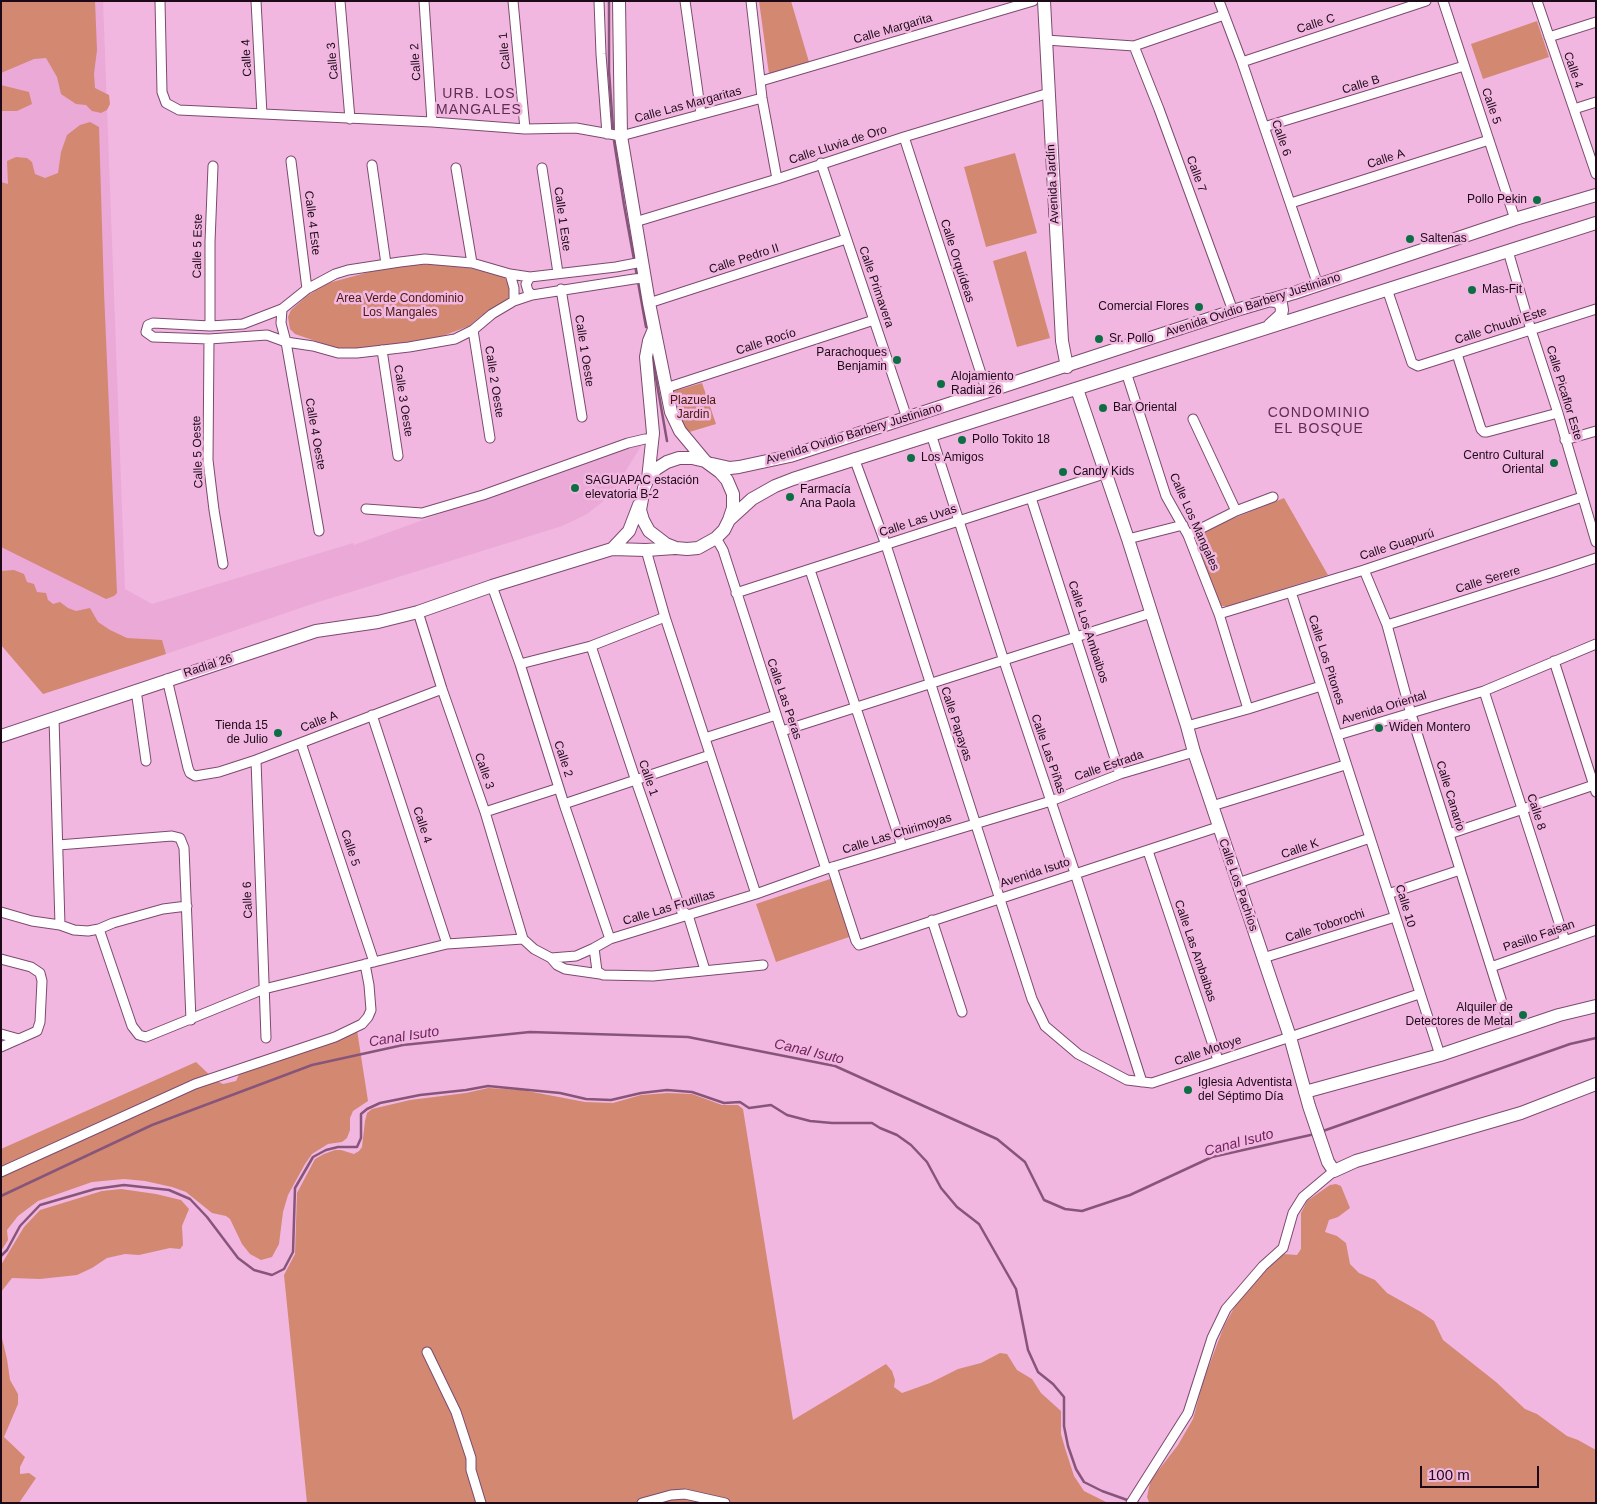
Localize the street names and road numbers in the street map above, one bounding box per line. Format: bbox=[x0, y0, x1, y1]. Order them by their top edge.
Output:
street label: Calle Margarita bbox=[852, 11, 934, 47]
street label: Calle C bbox=[1295, 11, 1337, 37]
street label: Calle 1 bbox=[496, 32, 514, 70]
street label: Calle 4 bbox=[239, 39, 255, 77]
street label: Calle 3 bbox=[324, 42, 342, 80]
street label: Calle 2 bbox=[408, 43, 424, 81]
street label: Calle 4 bbox=[1560, 50, 1586, 90]
street label: Calle B bbox=[1340, 72, 1382, 98]
street label: Calle Las Margaritas bbox=[633, 84, 743, 126]
street label: Calle 5 bbox=[1478, 86, 1504, 126]
street label: Calle 6 bbox=[1268, 118, 1294, 158]
street label: Calle Lluvia de Oro bbox=[787, 122, 889, 168]
street label: Avenida Jardín bbox=[1044, 144, 1062, 224]
street label: Calle A bbox=[1365, 146, 1407, 172]
street label: Calle 7 bbox=[1183, 154, 1209, 194]
street label: Calle 1 Este bbox=[550, 186, 574, 252]
street label: Calle 4 Este bbox=[301, 190, 323, 256]
street label: Calle 5 Este bbox=[190, 214, 206, 278]
street label: Calle Orquídeas bbox=[937, 218, 977, 304]
street label: Calle Pedro II bbox=[707, 241, 781, 277]
street label: Calle Primavera bbox=[855, 244, 897, 330]
street label: Avenida Ovidio Barbery Justiniano bbox=[1164, 270, 1342, 340]
street label: Calle Chuubi Este bbox=[1453, 304, 1549, 348]
street label: Calle 1 Oeste bbox=[571, 314, 597, 388]
street label: Calle Rocío bbox=[734, 326, 798, 358]
street label: Calle Picaflor Este bbox=[1543, 344, 1585, 442]
street label: Calle 2 Oeste bbox=[481, 345, 507, 419]
street label: Calle 3 Oeste bbox=[390, 364, 416, 438]
street label: Calle 4 Oeste bbox=[302, 397, 328, 471]
street label: Avenida Ovidio Barbery Justiniano bbox=[764, 400, 944, 468]
street label: Calle 5 Oeste bbox=[190, 415, 206, 489]
street label: Calle Los Mangales bbox=[1166, 471, 1222, 573]
street label: Calle Las Uvas bbox=[877, 502, 959, 540]
street label: Calle Guapurú bbox=[1358, 526, 1436, 564]
street label: Calle Serere bbox=[1454, 563, 1522, 597]
street label: Calle Los Ambaibos bbox=[1065, 579, 1111, 685]
street label: Calle Los Pitones bbox=[1305, 613, 1347, 707]
street label: Radial 26 bbox=[182, 651, 234, 681]
street label: Calle Las Peras bbox=[763, 657, 805, 741]
street label: Calle Papayas bbox=[937, 685, 975, 763]
street label: Avenida Oriental bbox=[1340, 688, 1428, 728]
street label: Calle A bbox=[298, 708, 340, 736]
street label: Calle Las Piñas bbox=[1028, 712, 1068, 796]
street label: Calle 2 bbox=[550, 739, 576, 779]
street label: Calle Estrada bbox=[1073, 747, 1145, 785]
street label: Calle 3 bbox=[471, 751, 497, 791]
street label: Calle 1 bbox=[635, 758, 661, 798]
street label: Calle Canario bbox=[1432, 759, 1468, 833]
street label: Calle 8 bbox=[1523, 792, 1549, 832]
street label: Calle 4 bbox=[409, 805, 435, 845]
street label: Calle Las Chirimoyas bbox=[841, 811, 953, 857]
street label: Calle 5 bbox=[337, 828, 363, 868]
street label: Calle K bbox=[1279, 836, 1321, 862]
street label: Calle Los Pachíos bbox=[1215, 837, 1261, 933]
street label: Avenida Isuto bbox=[998, 855, 1072, 891]
street label: Calle 6 bbox=[240, 881, 256, 919]
street label: Calle 10 bbox=[1392, 883, 1418, 929]
street label: Calle Las Frutillas bbox=[621, 887, 717, 929]
street label: Calle Las Ambaibas bbox=[1171, 898, 1219, 1004]
street label: Calle Toborochi bbox=[1283, 906, 1367, 946]
street label: Pasillo Faisan bbox=[1501, 917, 1577, 955]
street label: Calle Motoye bbox=[1173, 1033, 1243, 1069]

